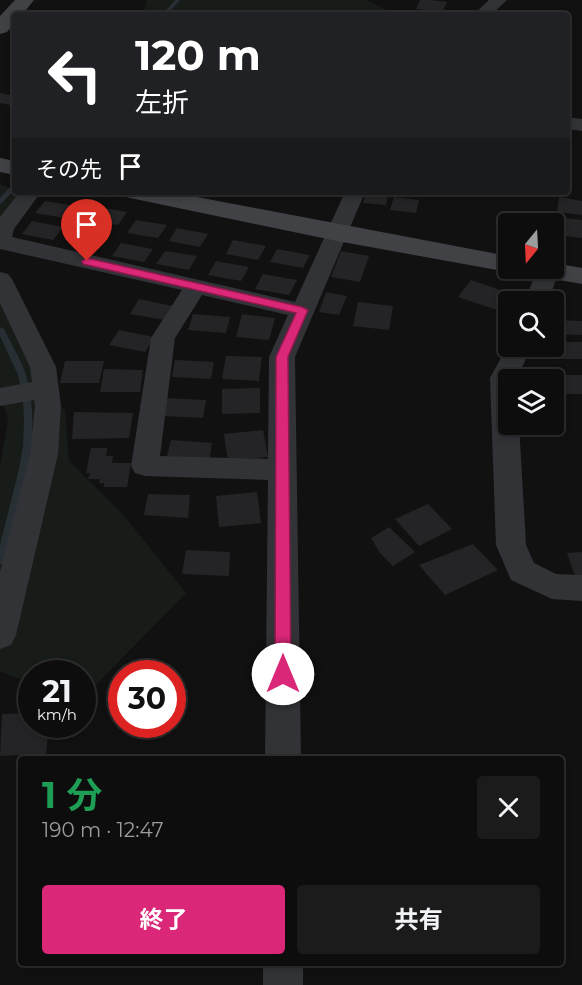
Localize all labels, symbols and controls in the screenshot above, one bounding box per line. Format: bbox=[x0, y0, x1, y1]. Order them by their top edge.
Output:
text: 120 m bbox=[135, 29, 261, 81]
icon: left bbox=[36, 36, 114, 114]
text: 左折 bbox=[135, 86, 189, 119]
icon: arrive bbox=[114, 150, 147, 183]
text: その先 bbox=[36, 156, 102, 183]
pin bbox=[61, 199, 112, 261]
icon: arrive bbox=[70, 208, 103, 241]
north arrow bbox=[498, 213, 564, 279]
map controls bbox=[498, 213, 564, 435]
button: search bbox=[498, 291, 564, 357]
button: layers bbox=[498, 369, 564, 435]
position arrow bbox=[251, 642, 315, 706]
speed limit sign: 30 bbox=[108, 660, 186, 738]
text: 21 bbox=[42, 673, 72, 710]
text: km/h bbox=[37, 705, 77, 724]
text: 1 分 bbox=[42, 773, 102, 817]
button: close bbox=[477, 776, 540, 839]
text: 190 m · 12:47 bbox=[42, 818, 163, 842]
button: 終了 bbox=[42, 885, 285, 954]
button: 共有 bbox=[297, 885, 540, 954]

